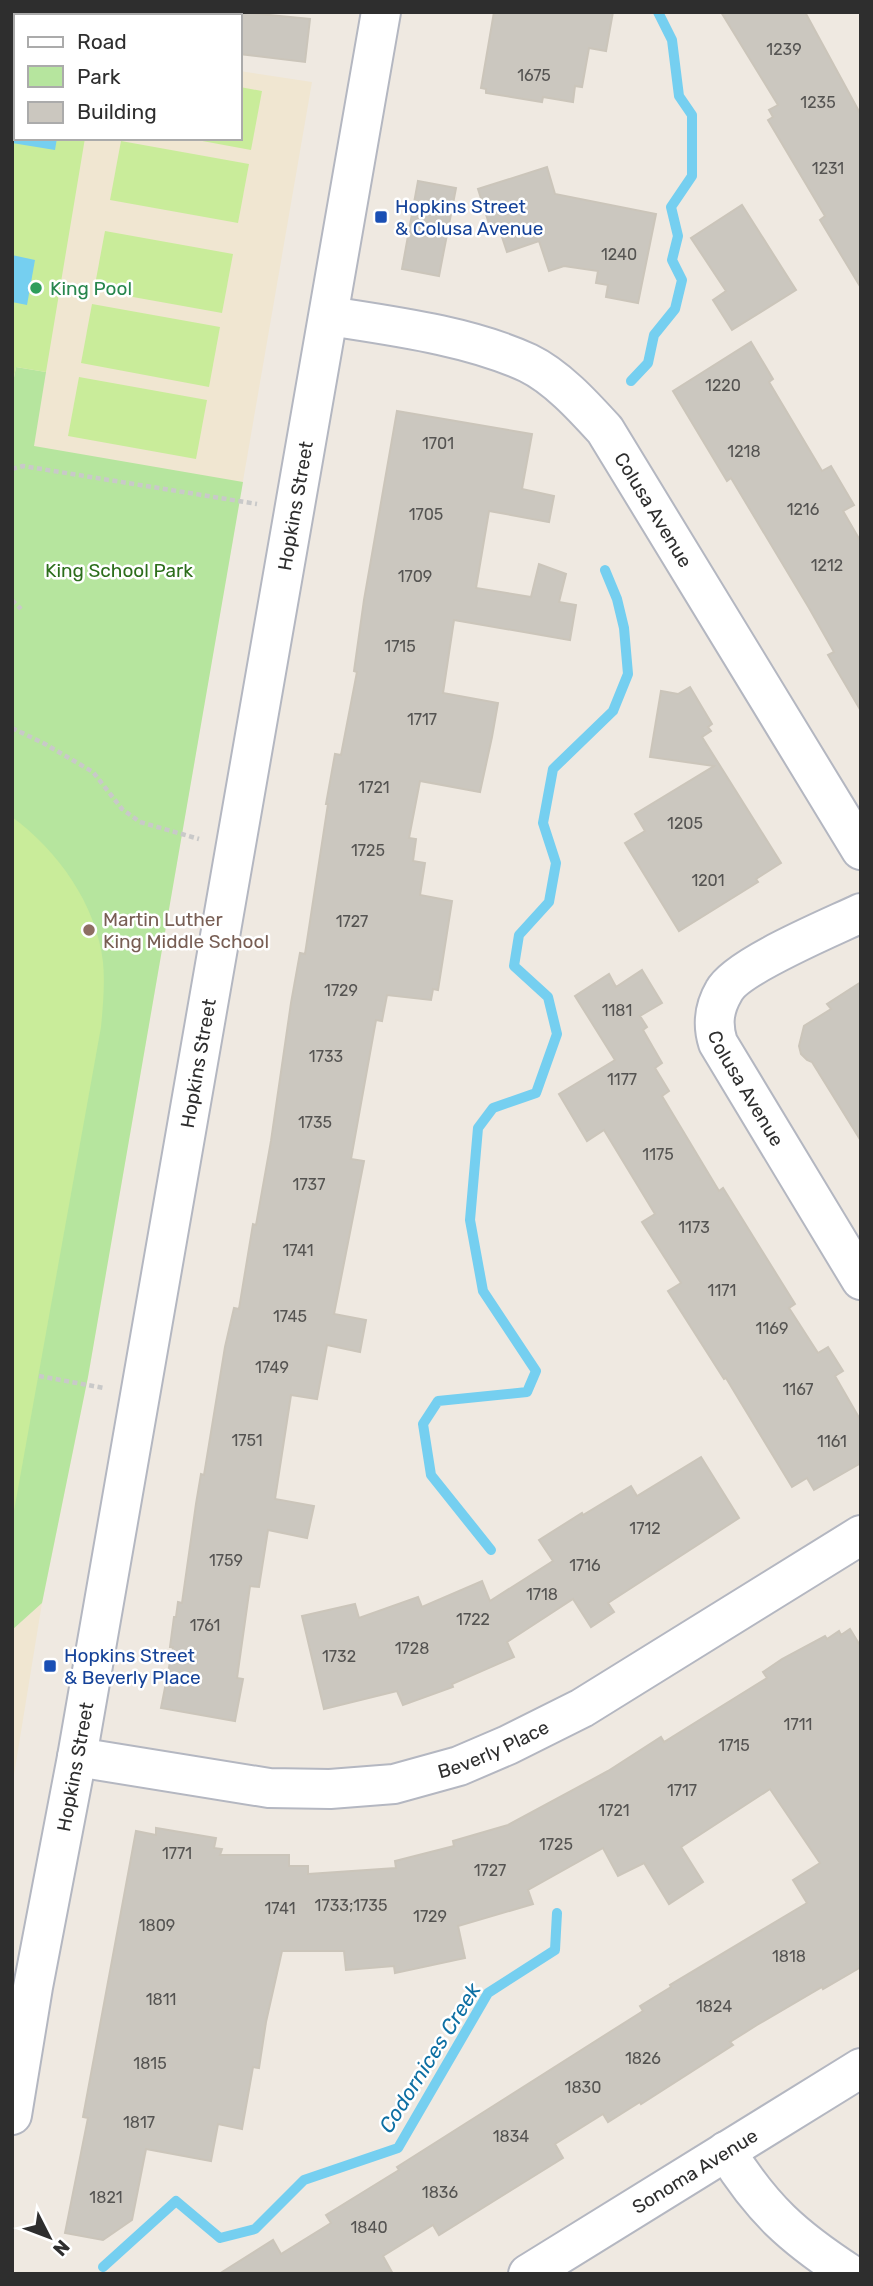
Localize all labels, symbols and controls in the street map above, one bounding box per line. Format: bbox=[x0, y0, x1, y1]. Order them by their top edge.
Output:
legend bbox=[14, 14, 242, 140]
text: Road bbox=[77, 29, 127, 54]
house number: 1239 bbox=[766, 40, 802, 59]
text: Park bbox=[77, 64, 121, 89]
house number: 1675 bbox=[517, 66, 551, 85]
house number: 1235 bbox=[800, 93, 836, 112]
text: Building bbox=[77, 99, 157, 124]
house number: 1231 bbox=[812, 159, 844, 178]
place label: Hopkins Street & Colusa Avenue bbox=[395, 195, 543, 240]
marker: Hopkins Street & Colusa Avenue bbox=[373, 209, 389, 225]
house number: 1240 bbox=[601, 245, 637, 264]
place label: King Pool bbox=[50, 277, 132, 300]
marker: King Pool bbox=[28, 280, 44, 296]
house number: 1220 bbox=[705, 376, 741, 395]
house number: 1701 bbox=[422, 434, 454, 453]
street label: Hopkins Street bbox=[273, 439, 318, 572]
house number: 1218 bbox=[727, 442, 761, 461]
street label: Colusa Avenue bbox=[609, 448, 697, 572]
house number: 1216 bbox=[787, 500, 820, 519]
house number: 1705 bbox=[409, 505, 443, 524]
house number: 1212 bbox=[811, 556, 843, 575]
park label: King School Park bbox=[45, 559, 193, 582]
house number: 1709 bbox=[398, 567, 432, 586]
house number: 1715 bbox=[384, 637, 416, 656]
house number: 1717 bbox=[407, 710, 437, 729]
house number: 1721 bbox=[358, 778, 390, 797]
house number: 1205 bbox=[667, 814, 703, 833]
house number: 1725 bbox=[351, 841, 385, 860]
house number: 1201 bbox=[691, 871, 725, 890]
place label: Martin Luther King Middle School bbox=[103, 908, 269, 953]
house number: 1727 bbox=[336, 912, 368, 931]
marker: Martin Luther King Middle School bbox=[81, 922, 97, 938]
house number: 1729 bbox=[324, 981, 358, 1000]
street label: Hopkins Street bbox=[176, 996, 221, 1130]
house number: 1181 bbox=[602, 1001, 632, 1020]
street label: Colusa Avenue bbox=[703, 1028, 789, 1151]
house number: 1733 bbox=[309, 1047, 343, 1066]
house number: 1177 bbox=[607, 1070, 637, 1089]
house number: 1735 bbox=[298, 1113, 332, 1132]
house number: 1175 bbox=[642, 1145, 674, 1164]
house number: 1737 bbox=[293, 1175, 325, 1194]
house number: 1173 bbox=[678, 1218, 710, 1237]
house number: 1741 bbox=[283, 1241, 313, 1260]
house number: 1171 bbox=[708, 1281, 736, 1300]
house number: 1745 bbox=[273, 1307, 307, 1326]
house number: 1169 bbox=[756, 1319, 788, 1338]
house number: 1749 bbox=[255, 1358, 289, 1377]
house number: 1167 bbox=[782, 1380, 814, 1399]
house number: 1751 bbox=[231, 1431, 263, 1450]
house number: 1161 bbox=[817, 1432, 847, 1451]
house number: 1712 bbox=[629, 1519, 661, 1538]
house number: 1759 bbox=[209, 1551, 243, 1570]
house number: 1716 bbox=[569, 1556, 601, 1575]
house number: 1718 bbox=[526, 1585, 558, 1604]
house number: 1722 bbox=[456, 1610, 490, 1629]
house number: 1761 bbox=[190, 1616, 220, 1635]
house number: 1728 bbox=[395, 1639, 429, 1658]
place label: Hopkins Street & Beverly Place bbox=[64, 1644, 201, 1689]
house number: 1732 bbox=[322, 1647, 356, 1666]
marker: Hopkins Street & Beverly Place bbox=[42, 1658, 58, 1674]
street label: Hopkins Street bbox=[52, 1700, 98, 1833]
street label: Beverly Place bbox=[435, 1715, 553, 1783]
house number: 1711 bbox=[784, 1715, 812, 1734]
house number: 1715 bbox=[718, 1736, 750, 1755]
house number: 1717 bbox=[667, 1781, 697, 1800]
house number: 1721 bbox=[598, 1801, 630, 1820]
house number: 1725 bbox=[539, 1835, 573, 1854]
house number: 1771 bbox=[162, 1844, 192, 1863]
house number: 1727 bbox=[474, 1861, 506, 1880]
house number: 1733;1735 bbox=[315, 1896, 387, 1915]
house number: 1741 bbox=[265, 1899, 295, 1918]
house number: 1729 bbox=[413, 1907, 447, 1926]
house number: 1809 bbox=[139, 1916, 175, 1935]
house number: 1818 bbox=[772, 1947, 806, 1966]
water label: Codornices Creek bbox=[373, 1977, 486, 2137]
house number: 1811 bbox=[146, 1990, 176, 2009]
house number: 1824 bbox=[696, 1997, 732, 2016]
house number: 1826 bbox=[625, 2049, 661, 2068]
house number: 1815 bbox=[133, 2054, 167, 2073]
house number: 1830 bbox=[565, 2078, 601, 2097]
house number: 1817 bbox=[123, 2113, 155, 2132]
street label: Sonoma Avenue bbox=[628, 2124, 762, 2219]
house number: 1834 bbox=[493, 2127, 529, 2146]
house number: 1836 bbox=[422, 2183, 458, 2202]
house number: 1821 bbox=[89, 2188, 123, 2207]
north arrow bbox=[14, 2202, 84, 2272]
house number: 1840 bbox=[350, 2218, 388, 2237]
text: N bbox=[48, 2235, 74, 2261]

